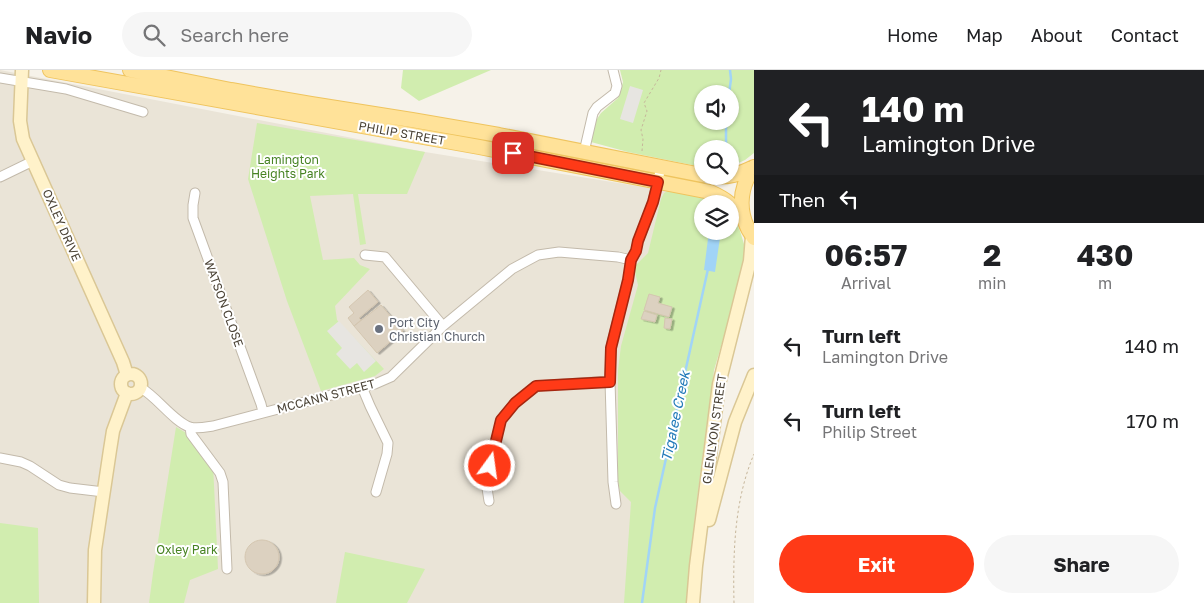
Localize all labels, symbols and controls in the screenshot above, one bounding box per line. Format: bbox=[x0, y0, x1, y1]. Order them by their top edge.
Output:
search box bbox=[122, 12, 472, 57]
text: Navio bbox=[25, 20, 92, 49]
icon: search bbox=[140, 21, 168, 49]
text: Search here bbox=[180, 23, 289, 46]
text: Home bbox=[887, 24, 938, 46]
text: Map bbox=[966, 24, 1003, 46]
text: About bbox=[1031, 24, 1083, 46]
text: Contact bbox=[1111, 24, 1179, 46]
map controls bbox=[694, 85, 739, 240]
button: sound bbox=[694, 85, 739, 130]
text: 140 m bbox=[862, 88, 964, 130]
icon: left bbox=[779, 90, 844, 155]
street label: PHILIP STREET bbox=[358, 118, 447, 148]
text: Lamington Drive bbox=[862, 130, 1035, 157]
pin bbox=[492, 132, 534, 174]
icon: arrive bbox=[499, 139, 527, 167]
button: search bbox=[694, 140, 739, 185]
park label: Lamington Heights Park bbox=[251, 152, 325, 181]
icon: left bbox=[835, 185, 863, 213]
street label: OXLEY DRIVE bbox=[39, 187, 85, 263]
text: Then bbox=[779, 188, 825, 211]
button: layers bbox=[694, 195, 739, 240]
text: 06:57 bbox=[825, 237, 907, 273]
text: 2 bbox=[983, 237, 1001, 273]
text: 430 bbox=[1077, 237, 1133, 273]
street label: WATSON CLOSE bbox=[201, 257, 247, 349]
text: Arrival bbox=[841, 273, 891, 293]
text: min bbox=[978, 273, 1006, 293]
text: m bbox=[1098, 273, 1112, 293]
place label: Port City Christian Church bbox=[389, 315, 485, 344]
marker: Port City Christian Church bbox=[373, 323, 385, 335]
text: Turn left bbox=[822, 324, 901, 347]
icon: left bbox=[779, 332, 807, 360]
text: 140 m bbox=[1125, 334, 1179, 357]
text: Lamington Drive bbox=[822, 347, 948, 367]
water label: Tigalee Creek bbox=[657, 367, 693, 463]
street label: GLENLYON STREET bbox=[699, 373, 729, 485]
street label: MCCANN STREET bbox=[275, 376, 377, 416]
text: Turn left bbox=[822, 399, 901, 422]
icon: left bbox=[779, 407, 807, 435]
text: 170 m bbox=[1126, 409, 1179, 432]
text: Philip Street bbox=[822, 422, 917, 442]
position arrow bbox=[463, 439, 515, 491]
button: Exit bbox=[779, 535, 974, 593]
button: Share bbox=[984, 535, 1179, 593]
park label: Oxley Park bbox=[156, 542, 218, 557]

